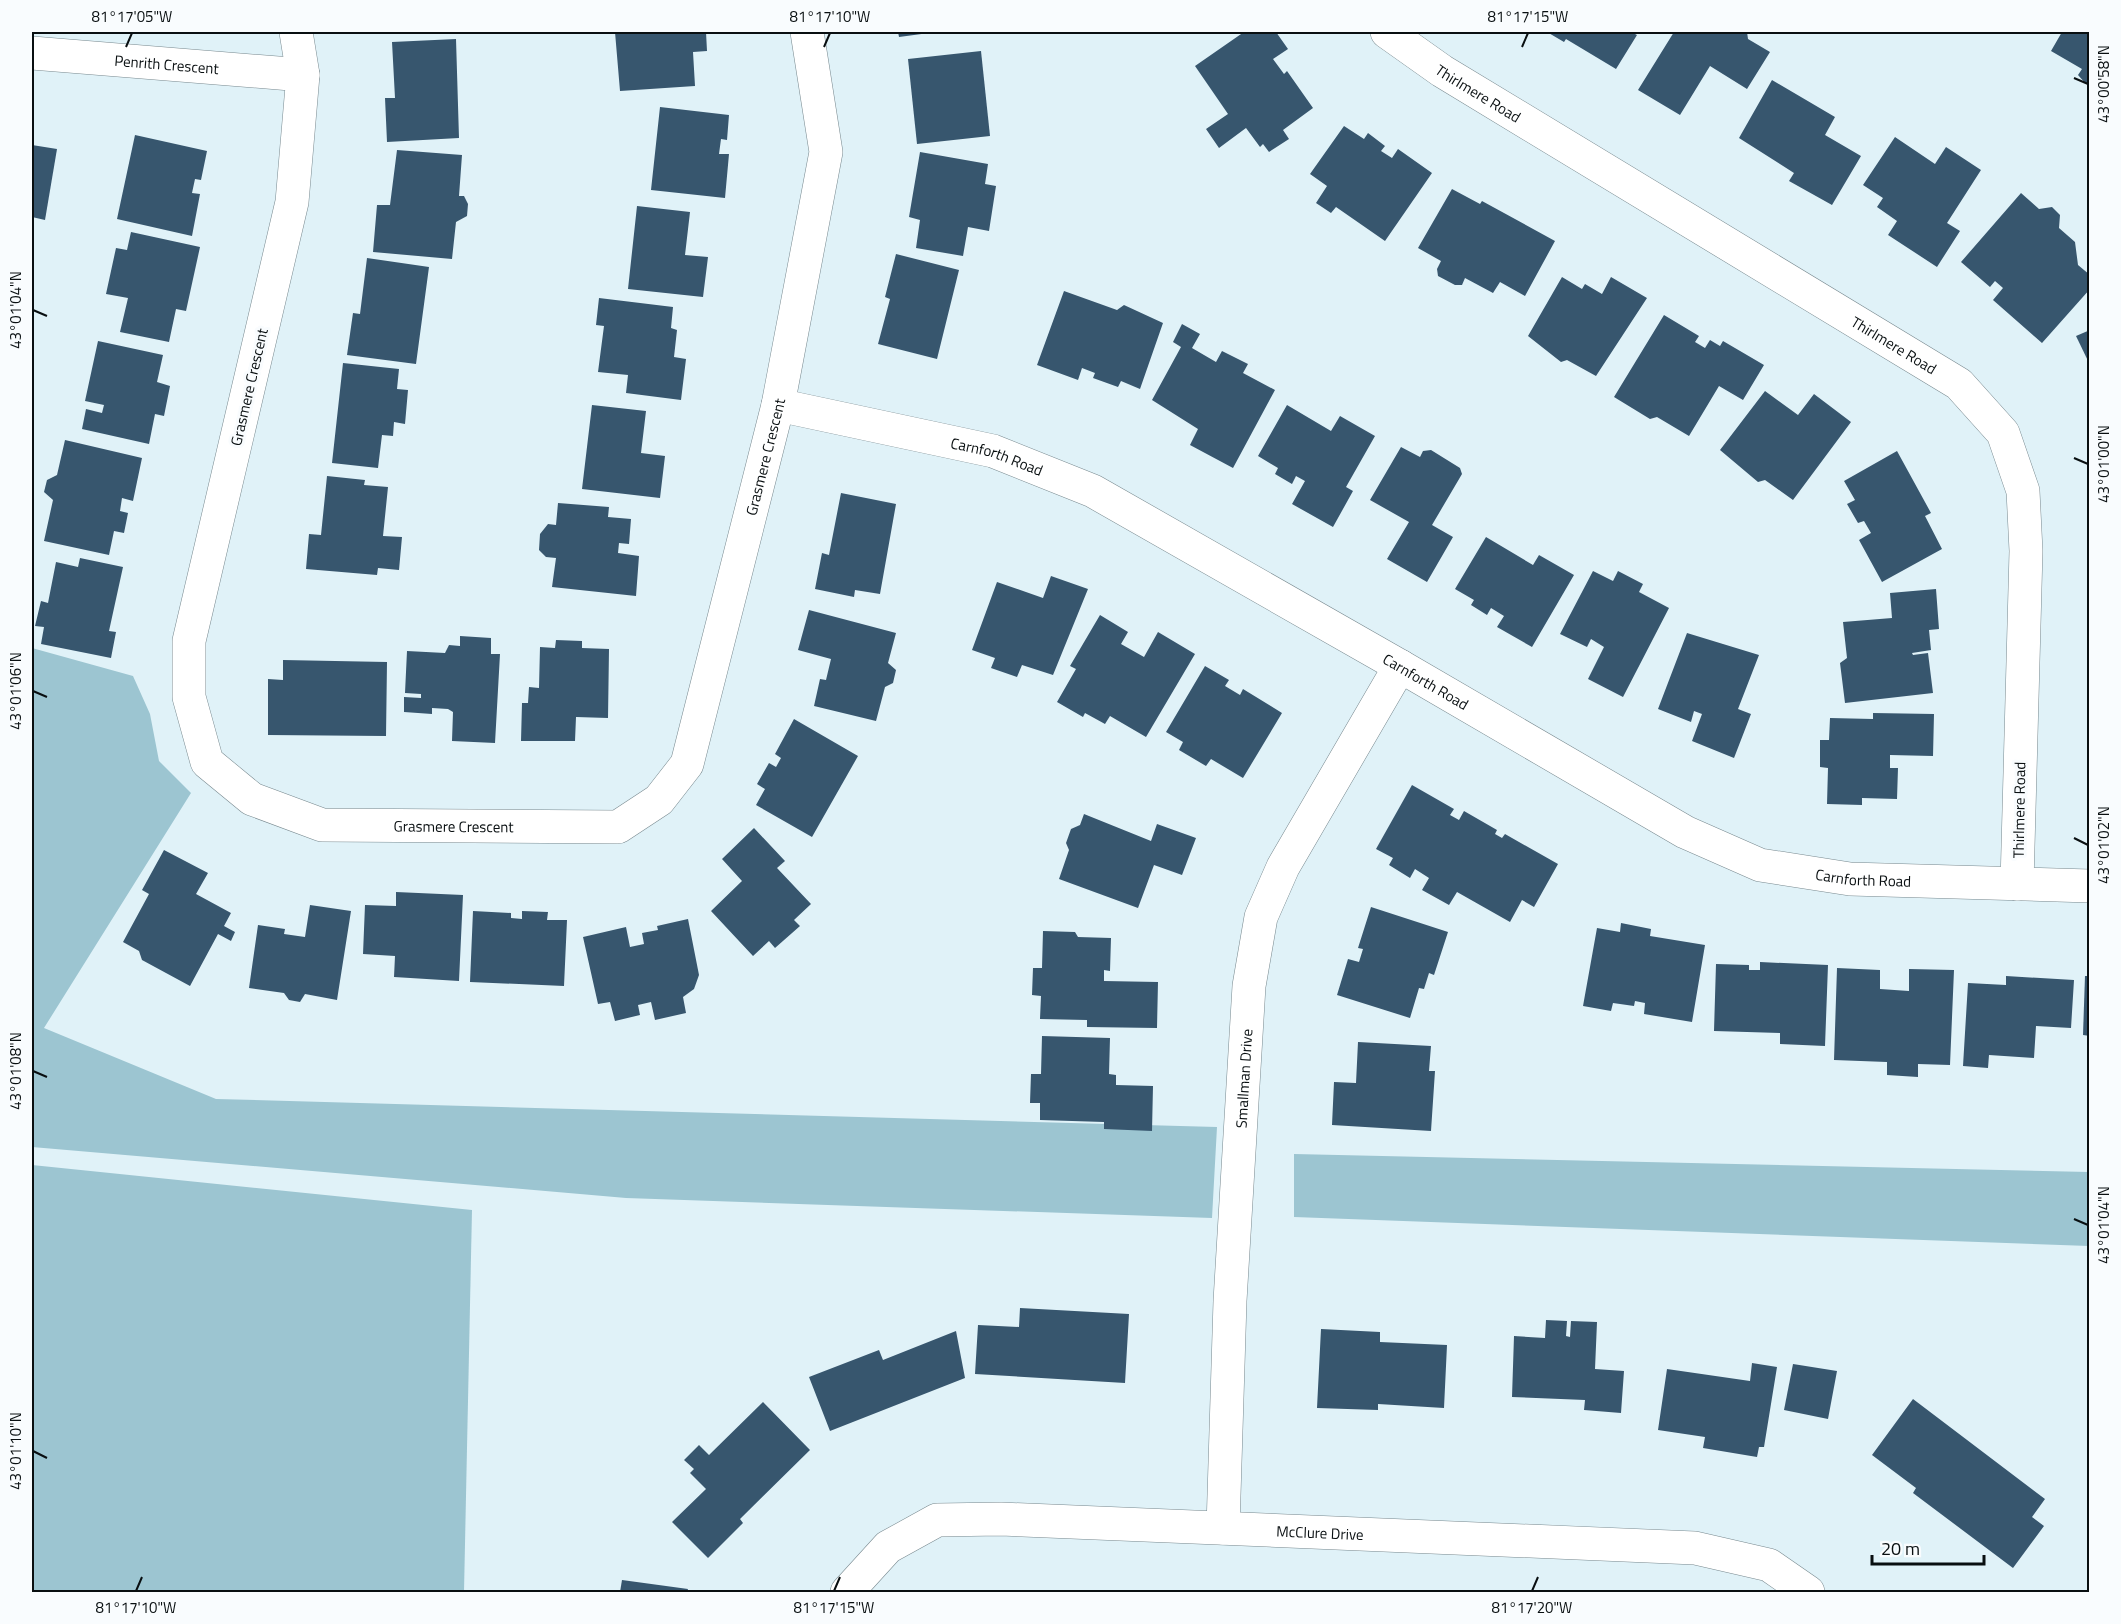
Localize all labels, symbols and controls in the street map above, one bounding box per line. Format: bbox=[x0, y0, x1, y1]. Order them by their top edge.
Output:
text: 81°17'05"W bbox=[92, 5, 172, 28]
text: 81°17'10"W bbox=[790, 5, 870, 28]
text: 81°17'15"W bbox=[1488, 5, 1568, 28]
text: 43°00'58"N bbox=[2092, 45, 2115, 123]
street label: Penrith Crescent bbox=[113, 48, 220, 80]
street label: Thirlmere Road bbox=[1431, 58, 1526, 128]
text: 43°01'04"N bbox=[4, 271, 27, 349]
street label: Thirlmere Road bbox=[1847, 310, 1941, 380]
street label: Grasmere Crescent bbox=[224, 325, 274, 448]
street label: Grasmere Crescent bbox=[739, 396, 791, 518]
text: 43°01'00"N bbox=[2092, 425, 2115, 503]
street label: Carnforth Road bbox=[949, 431, 1047, 481]
street label: Carnforth Road bbox=[1379, 647, 1473, 715]
text: 43°01'06"N bbox=[4, 652, 27, 730]
street label: Thirlmere Road bbox=[2007, 762, 2031, 858]
text: 43°01'02"N bbox=[2092, 806, 2115, 884]
street label: Grasmere Crescent bbox=[394, 814, 514, 838]
street label: Carnforth Road bbox=[1814, 862, 1912, 892]
street label: Smallman Drive bbox=[1229, 1028, 1258, 1129]
text: 43°01'08"N bbox=[4, 1032, 27, 1110]
text: 43°01'04"N bbox=[2092, 1186, 2115, 1264]
text: 43°01'10"N bbox=[4, 1412, 27, 1490]
street label: McClure Drive bbox=[1276, 1519, 1364, 1546]
scale bar bbox=[1872, 1528, 1984, 1566]
text: 20 m bbox=[1881, 1535, 1920, 1562]
text: 81°17'10"W bbox=[96, 1596, 176, 1619]
text: 81°17'15"W bbox=[794, 1596, 874, 1619]
text: 81°17'20"W bbox=[1492, 1596, 1572, 1619]

